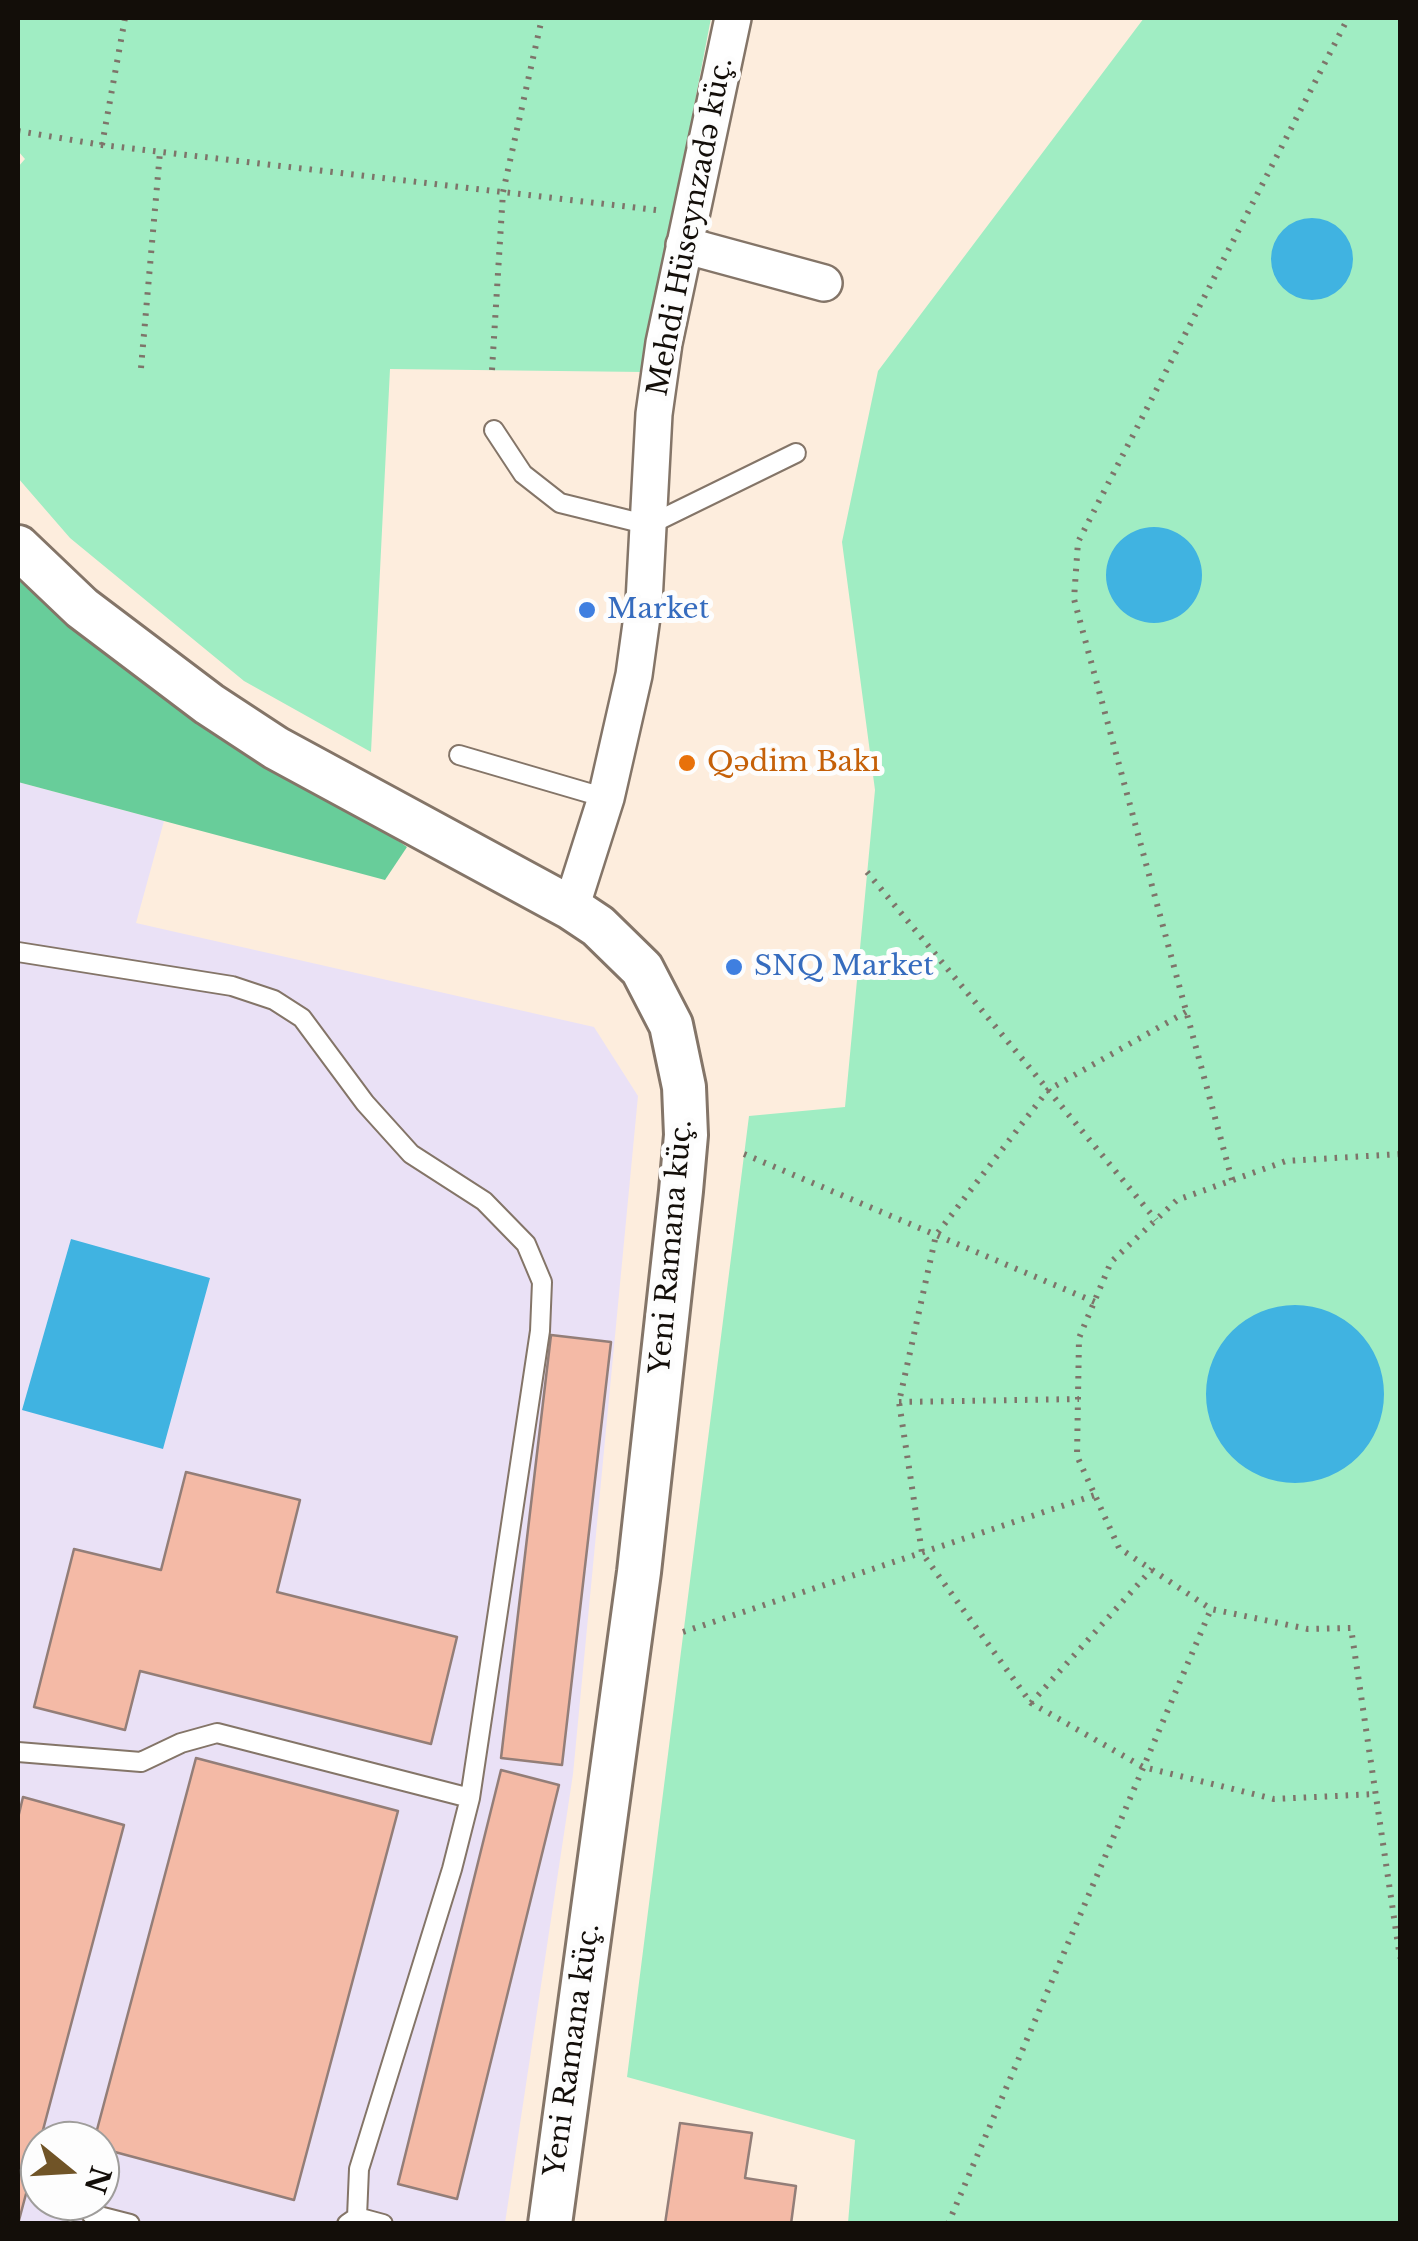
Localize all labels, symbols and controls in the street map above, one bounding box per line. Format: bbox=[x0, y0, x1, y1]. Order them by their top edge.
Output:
street label: Mehdi Hüseynzadə küç. bbox=[642, 55, 740, 399]
place label: Market bbox=[607, 593, 709, 627]
marker: Market bbox=[576, 599, 598, 621]
place label: Qədim Bakı bbox=[707, 746, 880, 780]
marker: Qədim Bakı bbox=[676, 752, 698, 774]
place label: SNQ Market bbox=[754, 950, 934, 984]
marker: SNQ Market bbox=[723, 956, 745, 978]
street label: Yeni Ramana küç. bbox=[644, 1118, 700, 1376]
street label: Yeni Ramana küç. bbox=[539, 1921, 607, 2179]
north arrow bbox=[20, 2121, 120, 2221]
text: N bbox=[76, 2162, 118, 2198]

